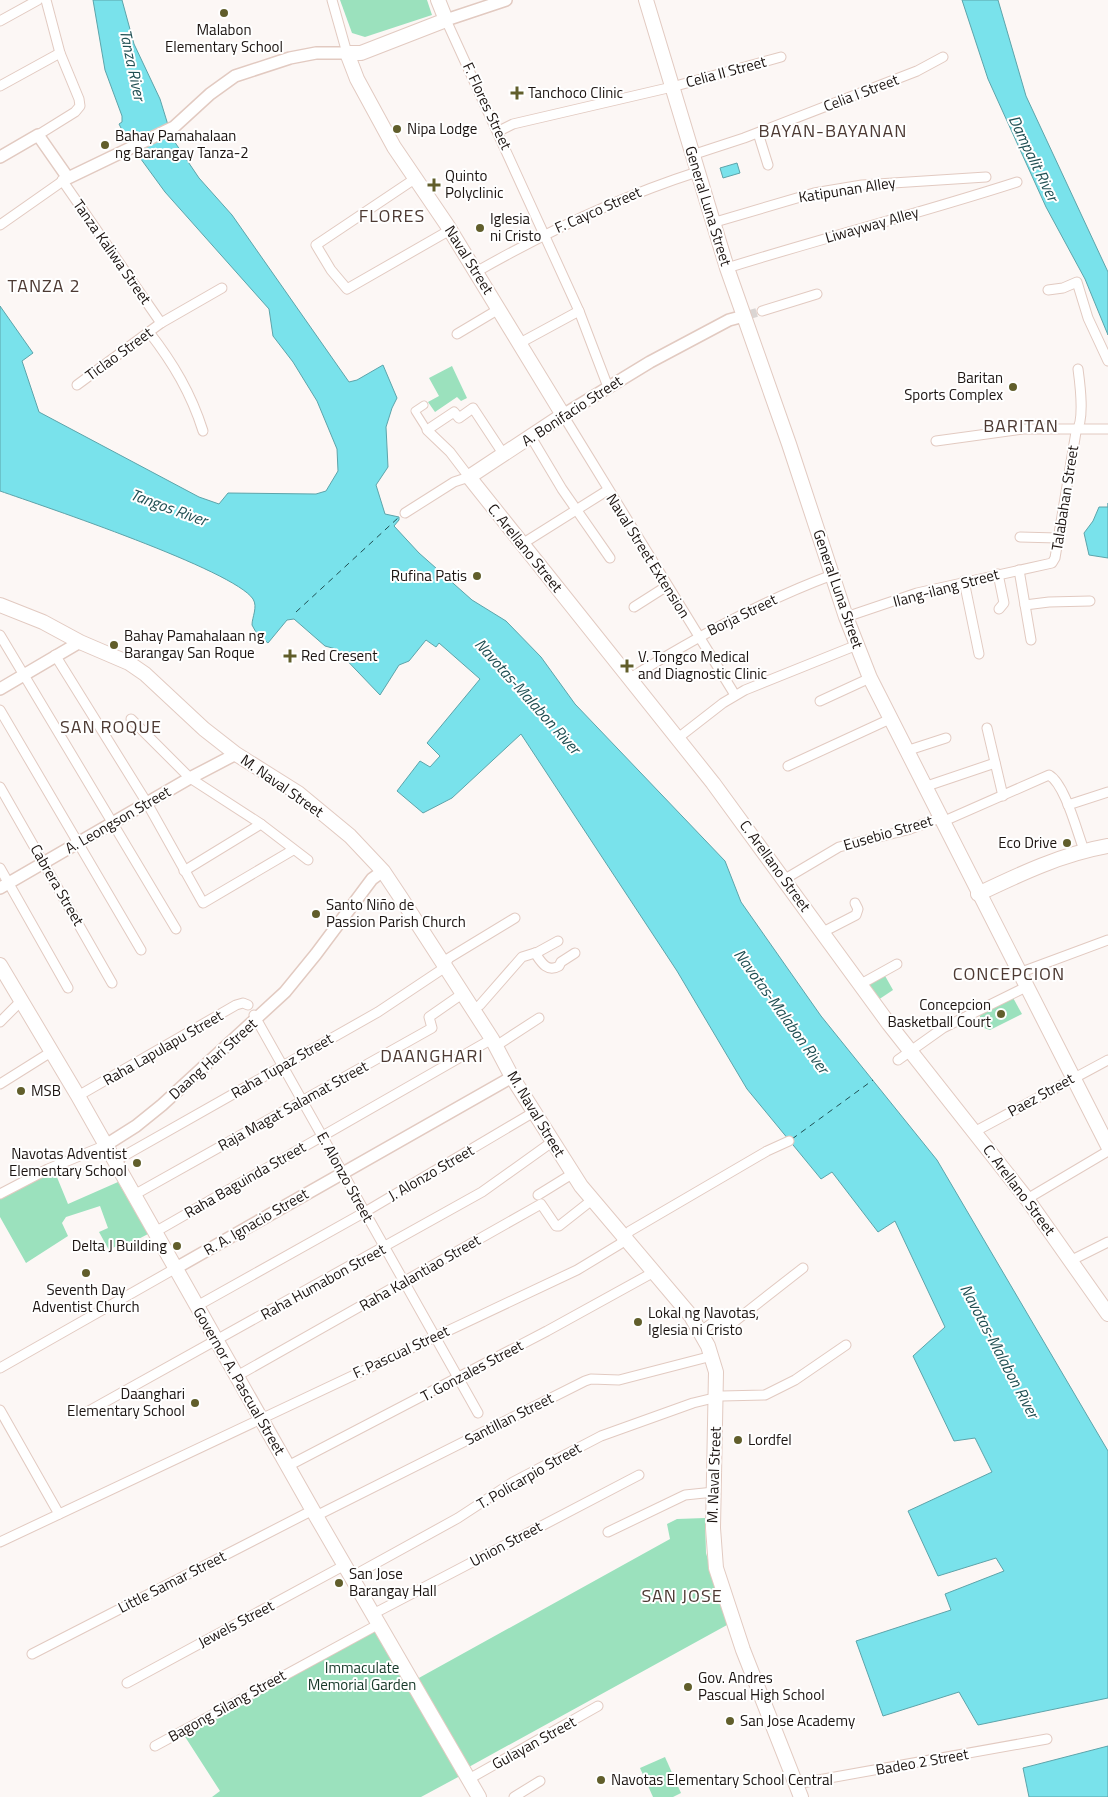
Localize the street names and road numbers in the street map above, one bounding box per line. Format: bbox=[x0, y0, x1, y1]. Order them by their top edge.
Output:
street label: Celia II Street bbox=[683, 50, 769, 93]
street label: F. Flores Street bbox=[457, 58, 518, 154]
street label: Celia I Street bbox=[820, 67, 902, 117]
street label: General Luna Street bbox=[679, 143, 738, 269]
street label: Katipunan Alley bbox=[797, 170, 897, 209]
street label: F. Cayco Street bbox=[551, 180, 645, 239]
street label: Tanza Kaliwa Street bbox=[68, 195, 158, 309]
street label: Liwayway Alley bbox=[822, 200, 921, 249]
street label: Naval Street bbox=[439, 221, 500, 299]
street label: Ticlao Street bbox=[80, 321, 158, 386]
street label: A. Bonifacio Street bbox=[517, 369, 627, 452]
street label: Talabahan Street bbox=[1045, 443, 1084, 552]
street label: Naval Street Extension bbox=[601, 489, 696, 623]
street label: C. Arellano Street bbox=[482, 498, 569, 598]
street label: General Luna Street bbox=[807, 526, 870, 652]
street label: Ilang-ilang Street bbox=[890, 562, 1002, 613]
street label: Borja Street bbox=[703, 587, 781, 641]
street label: M. Naval Street bbox=[236, 748, 329, 823]
street label: A. Leongson Street bbox=[61, 780, 176, 859]
street label: Eusebio Street bbox=[841, 809, 936, 856]
street label: C. Arellano Street bbox=[734, 815, 817, 917]
street label: Cabrera Street bbox=[25, 840, 90, 930]
street label: Raha Lapulapu Street bbox=[99, 1003, 228, 1091]
street label: Daang Hari Street bbox=[163, 1012, 262, 1105]
street label: Raha Tupaz Street bbox=[226, 1027, 338, 1104]
street label: Raja Magat Salamat Street bbox=[213, 1054, 373, 1157]
street label: M. Naval Street bbox=[502, 1066, 572, 1162]
street label: Paez Street bbox=[1003, 1067, 1079, 1122]
street label: E. Alonzo Street bbox=[311, 1127, 380, 1227]
street label: Raha Baguinda Street bbox=[180, 1135, 310, 1224]
street label: J. Alonzo Street bbox=[383, 1138, 479, 1207]
street label: C. Arellano Street bbox=[978, 1139, 1062, 1241]
street label: R. A. Ignacio Street bbox=[199, 1182, 313, 1261]
street label: Raha Kalantiao Street bbox=[355, 1228, 485, 1317]
street label: Raha Humabon Street bbox=[256, 1237, 390, 1325]
street label: Governor A. Pascual Street bbox=[188, 1302, 292, 1460]
street label: F. Pascual Street bbox=[349, 1319, 453, 1384]
street label: T. Gonzales Street bbox=[416, 1334, 528, 1407]
street label: Santillan Street bbox=[460, 1386, 558, 1451]
street label: M. Naval Street bbox=[700, 1426, 727, 1524]
street label: T. Policarpio Street bbox=[472, 1436, 586, 1515]
street label: Union Street bbox=[466, 1515, 547, 1572]
street label: Little Samar Street bbox=[114, 1544, 230, 1619]
street label: Jewels Street bbox=[194, 1594, 278, 1653]
street label: Bagong Silang Street bbox=[164, 1663, 291, 1748]
street label: Gulayan Street bbox=[488, 1710, 581, 1775]
street label: Badeo 2 Street bbox=[874, 1742, 971, 1781]

